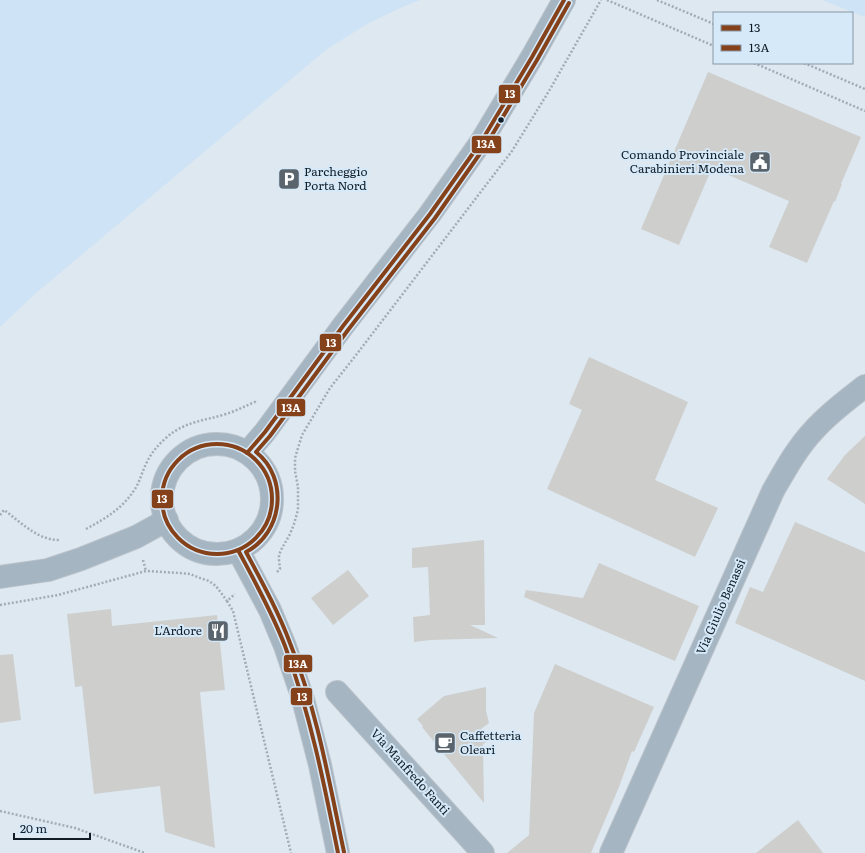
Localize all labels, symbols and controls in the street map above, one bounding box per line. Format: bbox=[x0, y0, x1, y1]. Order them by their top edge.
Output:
legend bbox=[713, 12, 853, 64]
text: 13 bbox=[749, 18, 760, 36]
text: 13A bbox=[749, 38, 769, 56]
line badge: 13 bbox=[498, 84, 521, 104]
text: 13 bbox=[505, 85, 515, 101]
unlabelled marker bbox=[496, 115, 506, 125]
line badge: 13A bbox=[471, 135, 502, 154]
text: 13A bbox=[476, 135, 496, 151]
place label: Comando Provinciale Carabinieri Modena bbox=[621, 145, 745, 177]
public building icon: Comando Provinciale Carabinieri Modena bbox=[747, 149, 773, 175]
place label: Parcheggio Porta Nord bbox=[304, 162, 368, 194]
parking icon: Parcheggio Porta Nord bbox=[276, 166, 302, 192]
line badge: 13 bbox=[319, 333, 342, 352]
text: 13 bbox=[326, 334, 336, 350]
line badge: 13A bbox=[276, 398, 306, 417]
text: 13A bbox=[281, 399, 301, 415]
line badge: 13 bbox=[151, 489, 174, 509]
text: 13 bbox=[157, 490, 167, 506]
street label: Via Giulio Benassi bbox=[691, 556, 749, 657]
restaurant icon: L'Ardore bbox=[205, 618, 231, 644]
place label: L'Ardore bbox=[154, 621, 202, 639]
line badge: 13A bbox=[283, 654, 313, 673]
text: 13A bbox=[288, 655, 308, 671]
line badge: 13 bbox=[290, 687, 313, 706]
text: 13 bbox=[297, 688, 307, 704]
street label: Via Manfredo Fanti bbox=[367, 724, 454, 818]
place label: Caffetteria Oleari bbox=[460, 726, 522, 758]
cafe icon: Caffetteria Oleari bbox=[432, 730, 458, 756]
scale bar bbox=[14, 815, 90, 841]
text: 20 m bbox=[20, 819, 47, 837]

